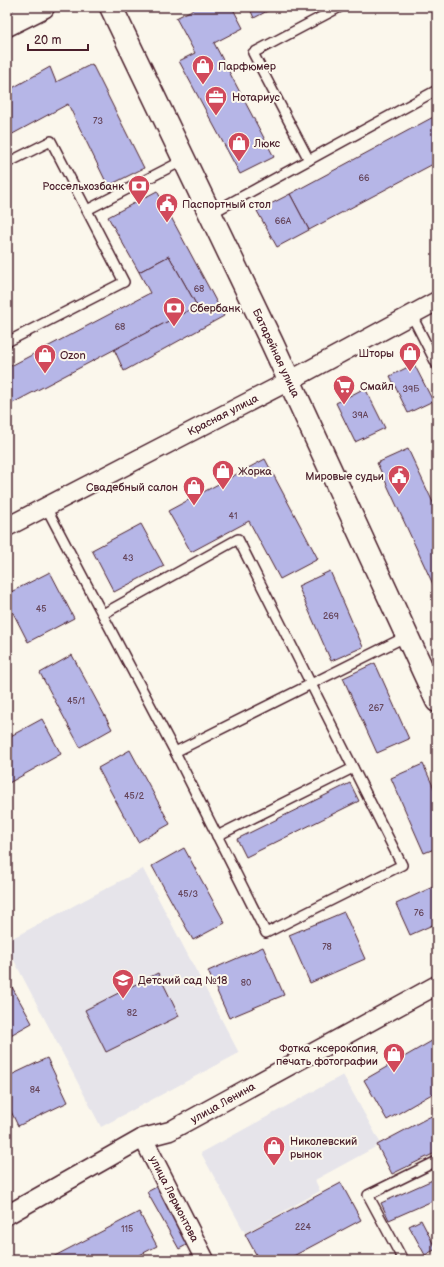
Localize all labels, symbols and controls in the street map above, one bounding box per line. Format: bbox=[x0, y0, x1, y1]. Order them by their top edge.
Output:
scale bar bbox=[28, 26, 88, 52]
text: 20 m bbox=[34, 33, 61, 48]
shop icon: Парфюмер bbox=[190, 53, 216, 86]
place label: Парфюмер bbox=[218, 60, 277, 73]
office icon: Нотариус bbox=[203, 84, 229, 117]
place label: Нотариус bbox=[232, 91, 280, 104]
house number: 73 bbox=[93, 116, 103, 127]
shop icon: Люкс bbox=[226, 130, 252, 163]
place label: Люкс bbox=[253, 137, 281, 150]
bank icon: Россельхозбанк bbox=[126, 173, 152, 206]
house number: 66 bbox=[359, 173, 370, 184]
place label: Россельхозбанк bbox=[42, 180, 124, 193]
public building icon: Паспортный стол bbox=[154, 191, 180, 224]
place label: Паспортный стол bbox=[182, 198, 271, 211]
house number: 66А bbox=[275, 216, 292, 227]
house number: 68 bbox=[194, 284, 204, 295]
bank icon: Сбербанк bbox=[161, 295, 187, 328]
place label: Сбербанк bbox=[190, 302, 241, 315]
street label: Батарейная улица bbox=[250, 307, 302, 400]
house number: 68 bbox=[115, 322, 125, 333]
shop icon: Шторы bbox=[397, 340, 423, 373]
shop icon: Ozon bbox=[32, 342, 58, 375]
place label: Шторы bbox=[359, 347, 394, 360]
place label: Ozon bbox=[60, 349, 86, 362]
supermarket icon: Смайл bbox=[331, 373, 357, 406]
place label: Смайл bbox=[360, 380, 394, 393]
house number: 39Б bbox=[403, 384, 420, 395]
street label: Красная улица bbox=[186, 391, 261, 438]
house number: 39А bbox=[352, 410, 369, 421]
shop icon: Жорка bbox=[210, 458, 236, 491]
public building icon: Мировые судьи bbox=[386, 463, 412, 496]
place label: Жорка bbox=[238, 465, 272, 478]
place label: Мировые судьи bbox=[305, 470, 384, 483]
shop icon: Свадебный салон bbox=[181, 474, 207, 507]
place label: Свадебный салон bbox=[86, 481, 178, 494]
house number: 41 bbox=[229, 511, 237, 522]
house number: 43 bbox=[122, 553, 134, 564]
house number: 45 bbox=[36, 604, 46, 615]
house number: 269 bbox=[323, 611, 339, 622]
house number: 45/1 bbox=[67, 696, 85, 707]
house number: 267 bbox=[368, 703, 384, 714]
house number: 45/2 bbox=[124, 791, 145, 802]
house number: 45/3 bbox=[178, 889, 199, 900]
house number: 76 bbox=[414, 908, 424, 919]
house number: 78 bbox=[322, 942, 332, 953]
school or university icon: Детский сад №18 bbox=[110, 967, 136, 1000]
place label: Детский сад №18 bbox=[138, 974, 227, 987]
house number: 80 bbox=[241, 978, 251, 989]
house number: 82 bbox=[127, 1008, 138, 1019]
shop icon: Фотка -ксерокопия, печать фотографии bbox=[381, 1041, 407, 1074]
place label: Фотка -ксерокопия, печать фотографии bbox=[276, 1042, 378, 1068]
street label: улица Ленина bbox=[189, 1080, 258, 1126]
house number: 84 bbox=[30, 1085, 41, 1096]
shop icon: Николевский рынок bbox=[261, 1134, 287, 1167]
place label: Николевский рынок bbox=[290, 1135, 357, 1161]
street label: улица Лермонтова bbox=[147, 1154, 202, 1245]
house number: 224 bbox=[295, 1222, 311, 1233]
house number: 115 bbox=[121, 1224, 133, 1235]

